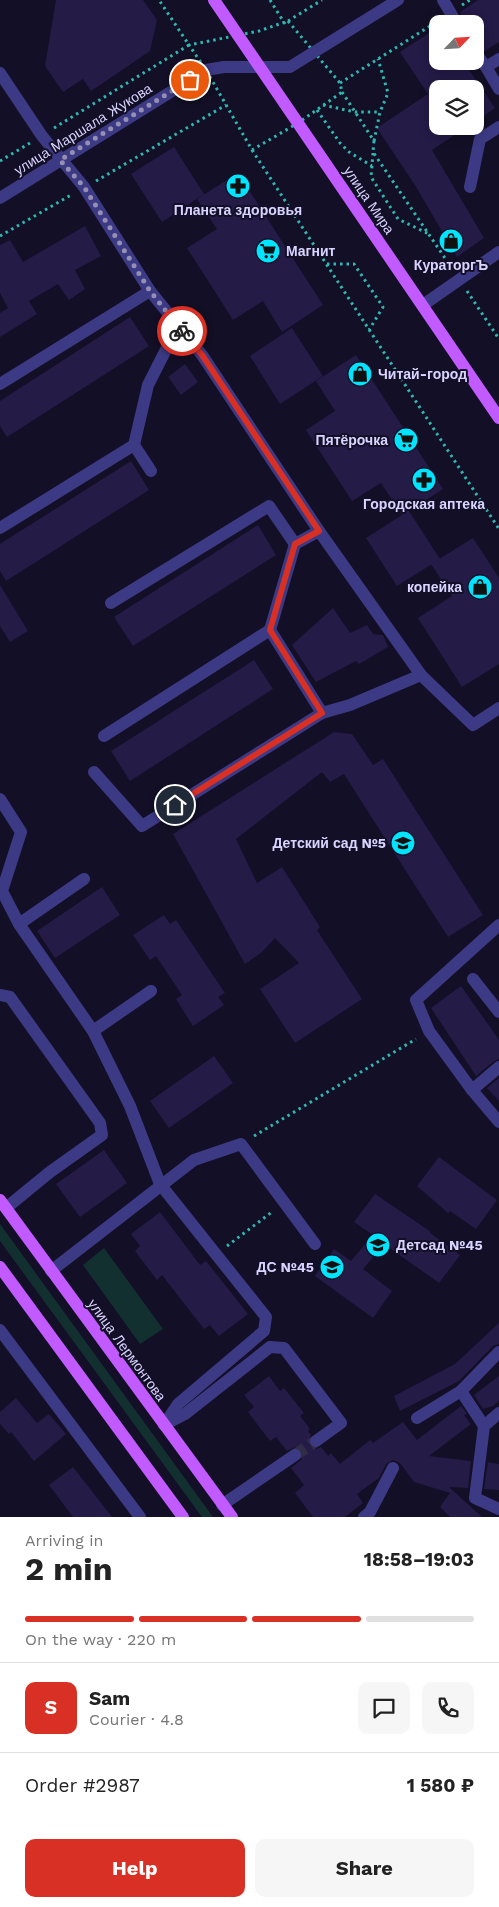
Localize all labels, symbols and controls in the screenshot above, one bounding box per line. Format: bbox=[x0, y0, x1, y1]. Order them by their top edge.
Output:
north arrow bbox=[429, 15, 484, 70]
map controls bbox=[429, 15, 484, 135]
pin bbox=[169, 59, 211, 101]
icon: bag bbox=[176, 66, 204, 94]
street label: улица Маршала Жукова bbox=[11, 80, 155, 178]
button: layers bbox=[429, 80, 484, 135]
street label: улица Мира bbox=[340, 163, 398, 237]
pharmacy icon: Планета здоровья bbox=[225, 173, 251, 199]
place label: Планета здоровья bbox=[174, 202, 302, 218]
shop icon: КураторгЪ bbox=[438, 228, 464, 254]
supermarket icon: Магнит bbox=[255, 238, 281, 264]
place label: Магнит bbox=[286, 243, 336, 259]
place label: КураторгЪ bbox=[414, 257, 488, 273]
courier bbox=[157, 306, 207, 356]
icon: bike bbox=[168, 317, 196, 345]
shop icon: Читай-город bbox=[347, 361, 373, 387]
place label: Читай-город bbox=[378, 366, 467, 382]
supermarket icon: Пятёрочка bbox=[393, 427, 419, 453]
place label: Пятёрочка bbox=[315, 432, 388, 448]
pharmacy icon: Городская аптека bbox=[411, 467, 437, 493]
place label: Городская аптека bbox=[363, 496, 485, 512]
shop icon: копейка bbox=[467, 574, 493, 600]
place label: копейка bbox=[407, 579, 462, 595]
pin bbox=[154, 784, 196, 826]
icon: home bbox=[161, 791, 189, 819]
school or university icon: Детский сад №5 bbox=[390, 830, 416, 856]
place label: Детский сад №5 bbox=[272, 835, 386, 851]
school or university icon: Детсад №45 bbox=[365, 1232, 391, 1258]
place label: Детсад №45 bbox=[396, 1237, 483, 1253]
school or university icon: ДС №45 bbox=[319, 1254, 345, 1280]
place label: ДС №45 bbox=[256, 1259, 314, 1275]
street label: улица Лермонтова bbox=[85, 1296, 170, 1404]
text: Arriving in bbox=[25, 1531, 103, 1550]
text: 18:58–19:03 bbox=[364, 1548, 474, 1571]
text: 2 min bbox=[25, 1550, 113, 1588]
text: On the way · 220 m bbox=[25, 1630, 176, 1649]
button: chat bbox=[358, 1682, 410, 1734]
button: phone bbox=[422, 1682, 474, 1734]
text: Sam bbox=[89, 1687, 130, 1710]
text: S bbox=[45, 1696, 57, 1719]
text: Courier · 4.8 bbox=[89, 1710, 184, 1729]
text: Order #2987 bbox=[25, 1774, 140, 1797]
text: 1 580 ₽ bbox=[407, 1774, 474, 1797]
button: Help bbox=[25, 1839, 245, 1897]
button: Share bbox=[255, 1839, 474, 1897]

